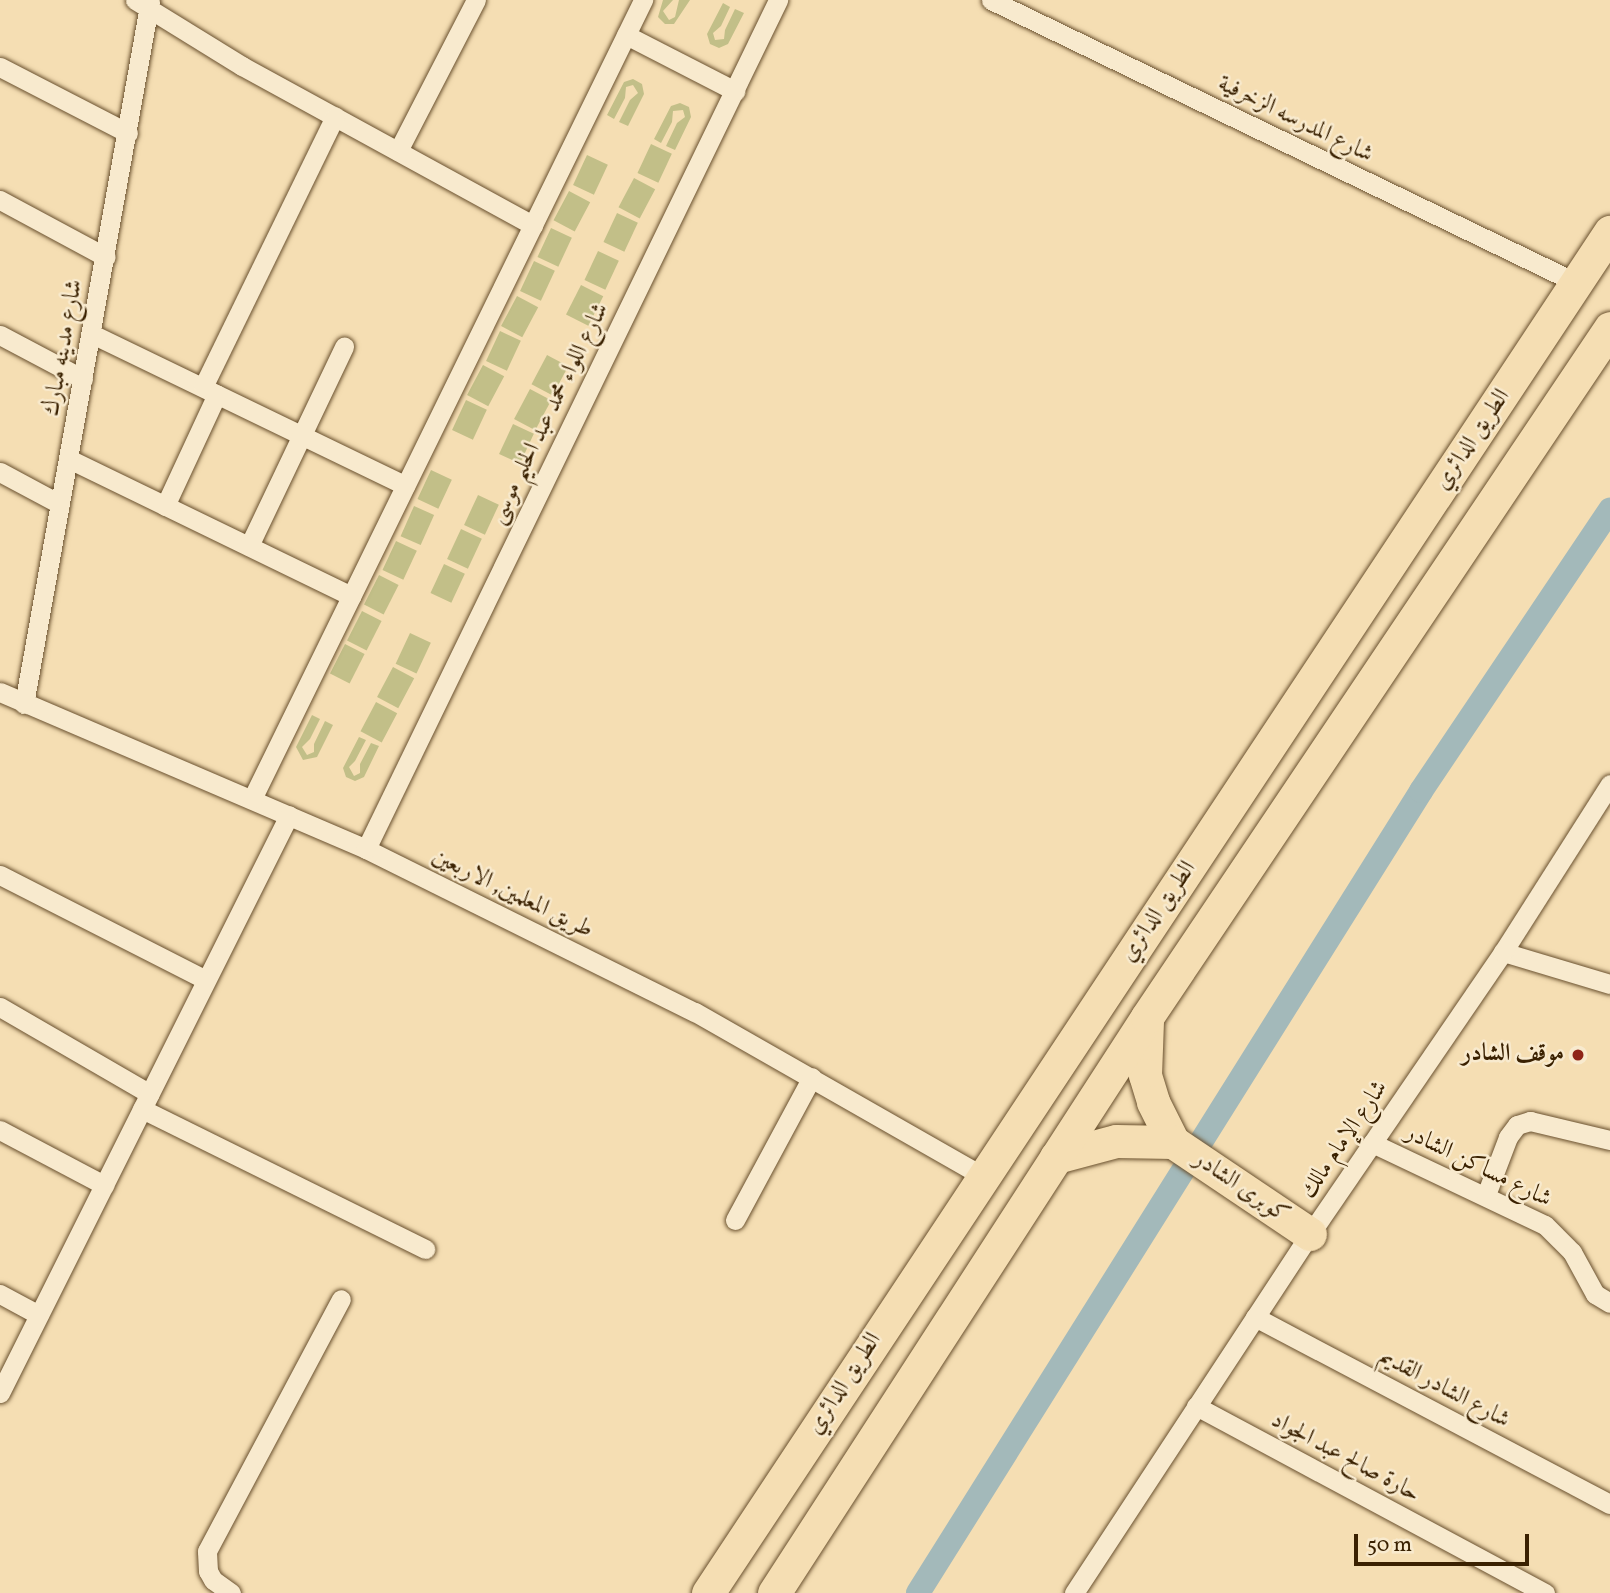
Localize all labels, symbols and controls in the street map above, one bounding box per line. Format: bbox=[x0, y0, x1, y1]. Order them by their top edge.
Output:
street label: شارع المدرسه الزخرفية bbox=[1213, 70, 1377, 170]
street label: شارع مدينه مبارك bbox=[38, 277, 90, 419]
street label: شارع اللواء محمد عبد الحليم موسى bbox=[484, 299, 616, 529]
street label: الطريق الدائري bbox=[1429, 384, 1517, 496]
street label: طريق المعلمين, الاربعين bbox=[427, 843, 597, 945]
street label: الطريق الدائري bbox=[1115, 856, 1203, 968]
place label: موقف الشادر bbox=[1461, 1041, 1564, 1069]
marker: موقف الشادر bbox=[1570, 1047, 1586, 1063]
street label: شارع الإمام مالك bbox=[1295, 1075, 1395, 1205]
street label: شارع مساكن الشادر bbox=[1400, 1119, 1556, 1215]
street label: كوبرى الشادر bbox=[1188, 1145, 1294, 1231]
street label: الطريق الدائري bbox=[801, 1328, 889, 1440]
street label: شارع الشادر القديم bbox=[1374, 1342, 1514, 1436]
street label: حارة صالح عبد الجواد bbox=[1265, 1407, 1425, 1509]
scale bar bbox=[1358, 1520, 1533, 1564]
text: 50 m bbox=[1367, 1531, 1412, 1560]

